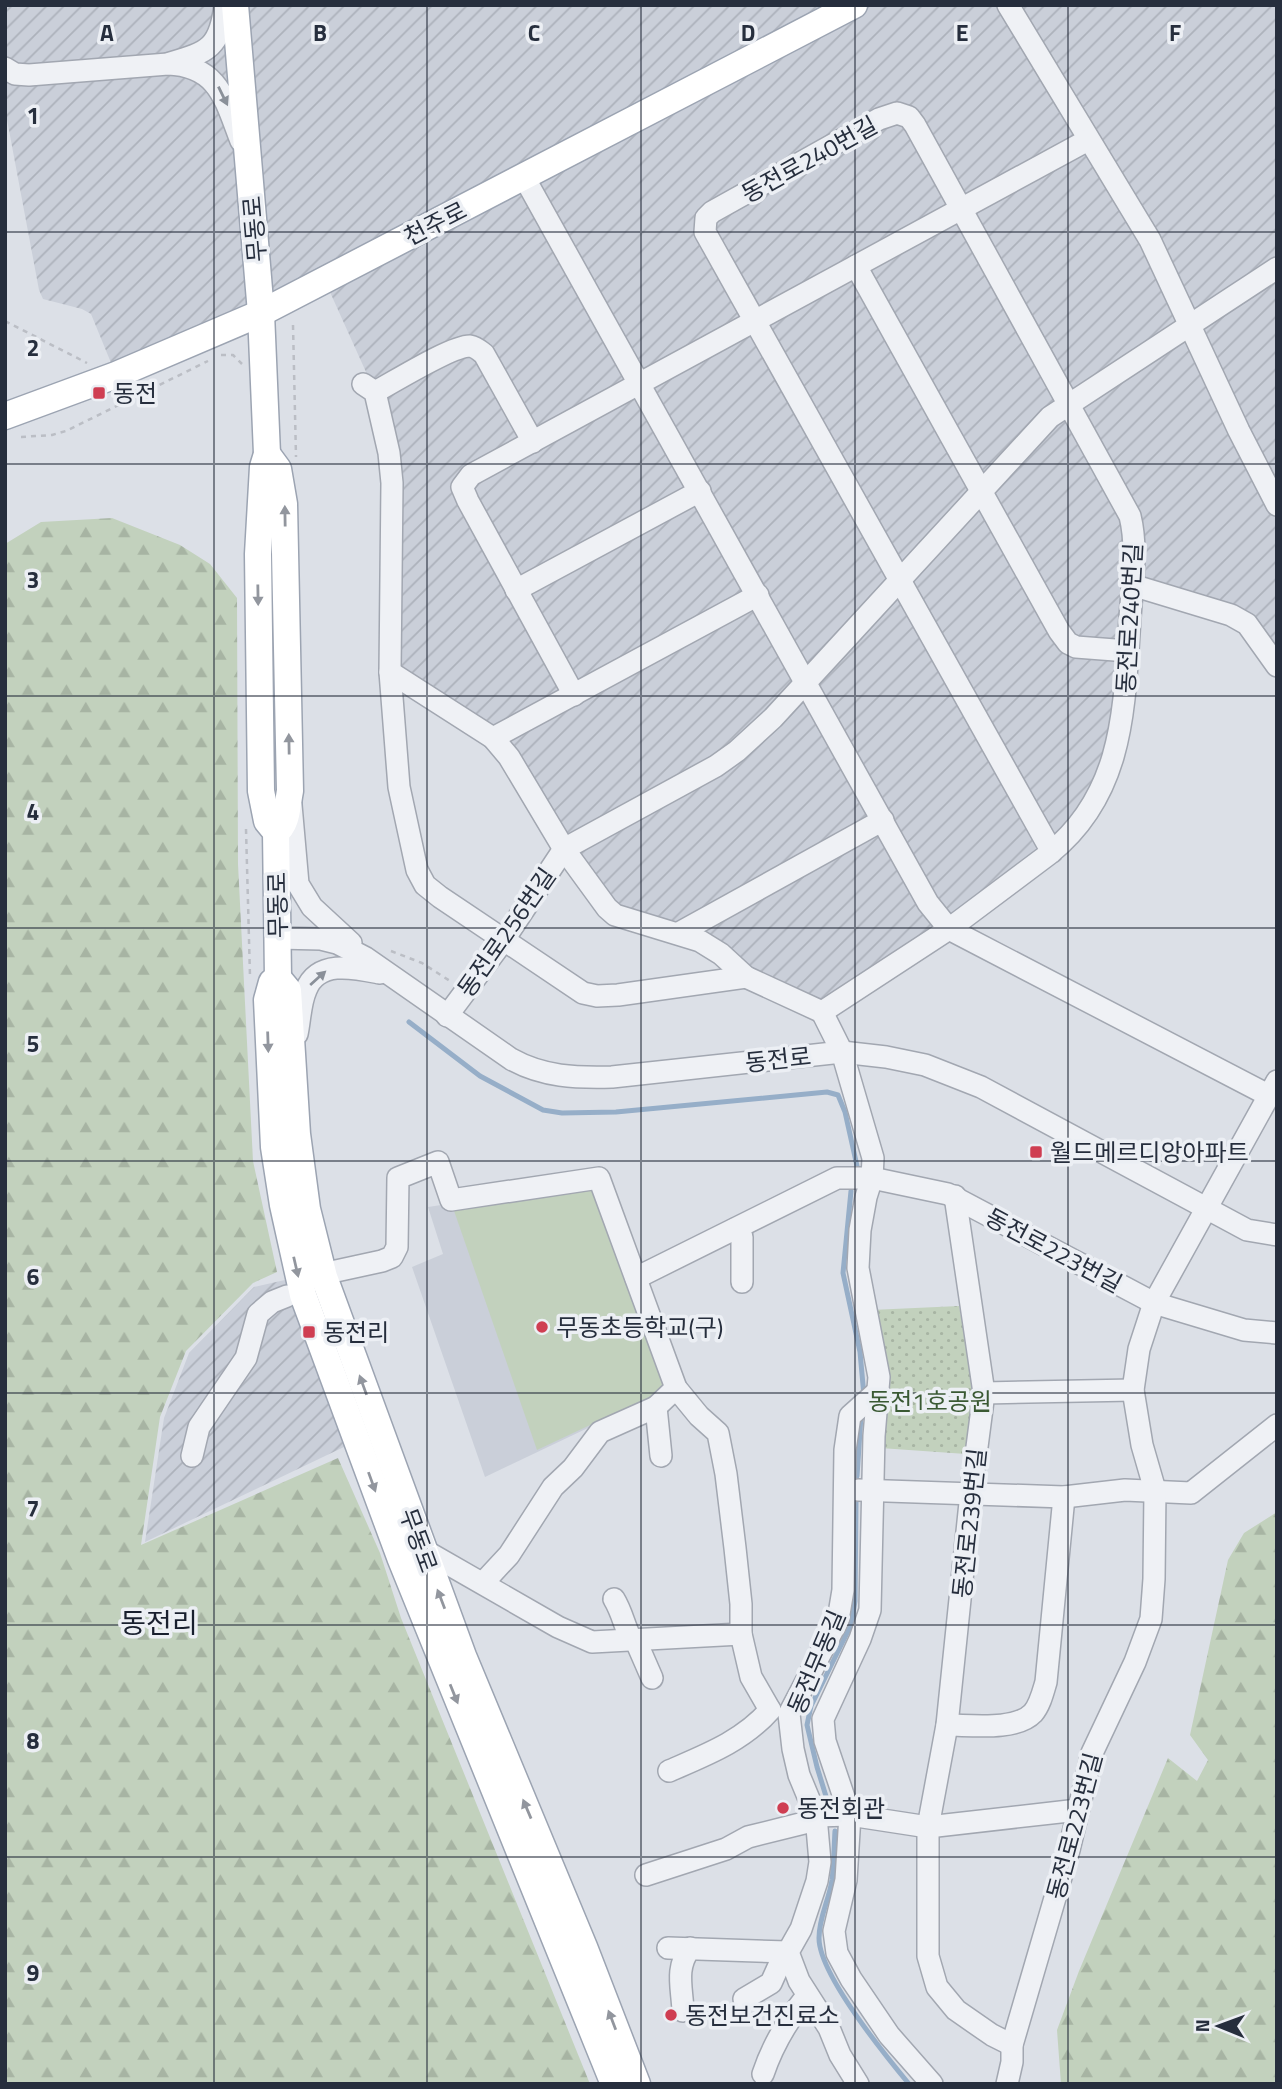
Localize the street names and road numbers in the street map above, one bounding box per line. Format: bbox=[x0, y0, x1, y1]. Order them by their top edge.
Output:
street label: 동전로240번길 bbox=[734, 107, 884, 211]
street label: 천주로 bbox=[397, 192, 473, 254]
street label: 무동로 bbox=[233, 194, 275, 264]
street label: 동전로240번길 bbox=[1107, 542, 1151, 694]
street label: 동전로256번길 bbox=[448, 860, 564, 1004]
street label: 무동로 bbox=[258, 872, 296, 938]
street label: 동전로 bbox=[743, 1038, 813, 1080]
street label: 동전로223번길 bbox=[979, 1199, 1129, 1301]
street label: 동전로239번길 bbox=[943, 1446, 995, 1600]
street label: 무동로 bbox=[391, 1503, 447, 1577]
street label: 동전무동길 bbox=[778, 1604, 854, 1720]
street label: 동전로223번길 bbox=[1037, 1749, 1111, 1903]

